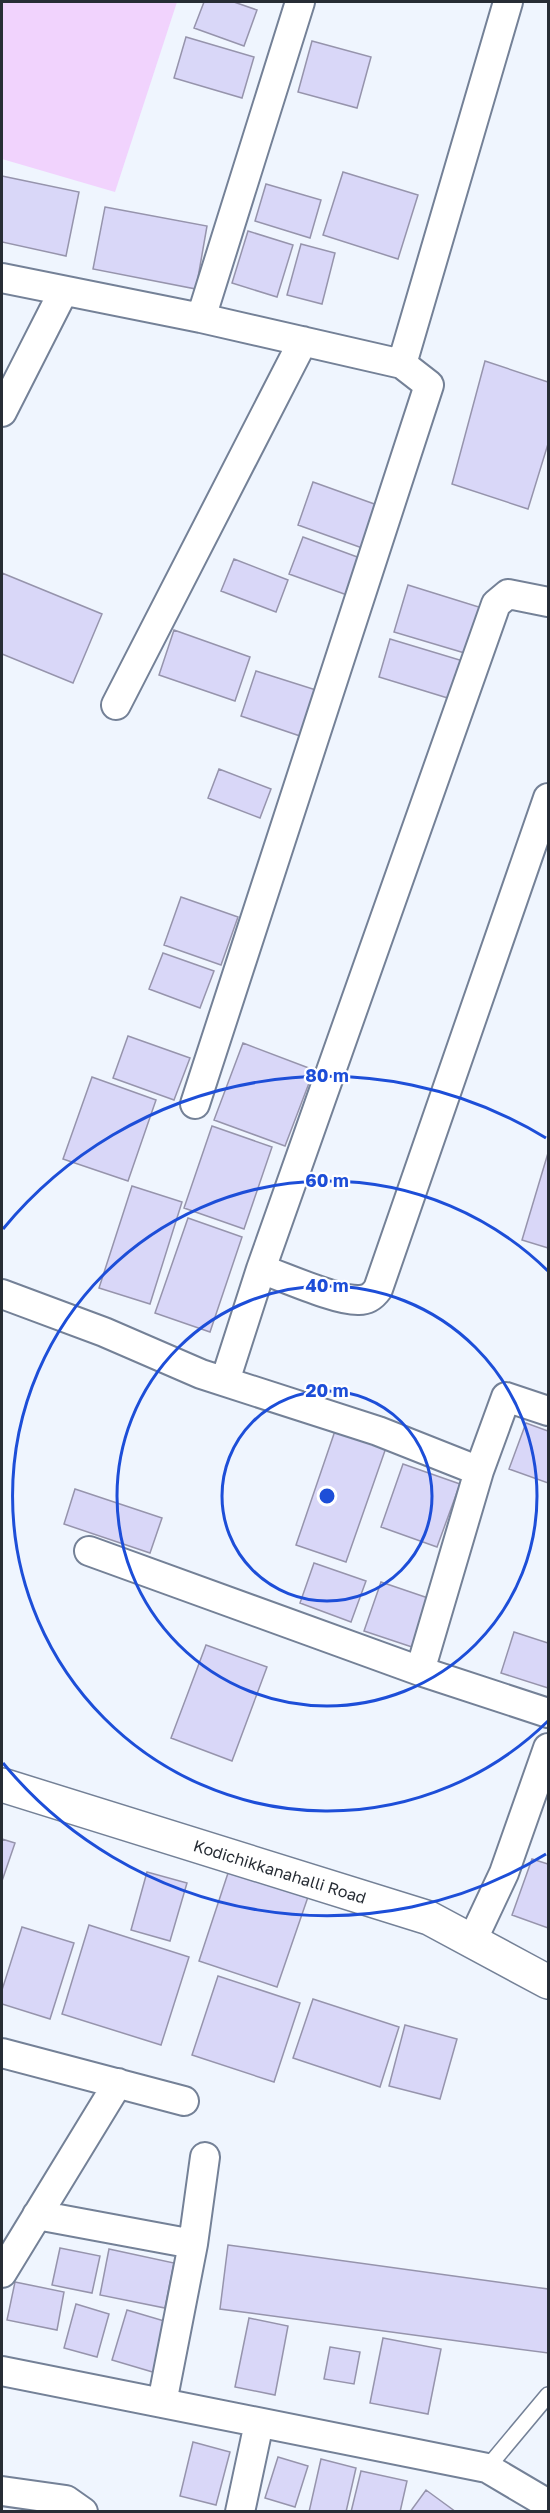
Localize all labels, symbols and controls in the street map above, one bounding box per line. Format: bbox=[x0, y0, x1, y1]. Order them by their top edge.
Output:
text: 80 m bbox=[305, 1064, 349, 1086]
text: 60 m bbox=[305, 1169, 349, 1191]
text: 40 m bbox=[305, 1274, 349, 1296]
text: 20 m bbox=[306, 1379, 348, 1401]
centre of rings bbox=[317, 1486, 337, 1506]
street label: Kodichikkanahalli Road bbox=[191, 1835, 369, 1908]

